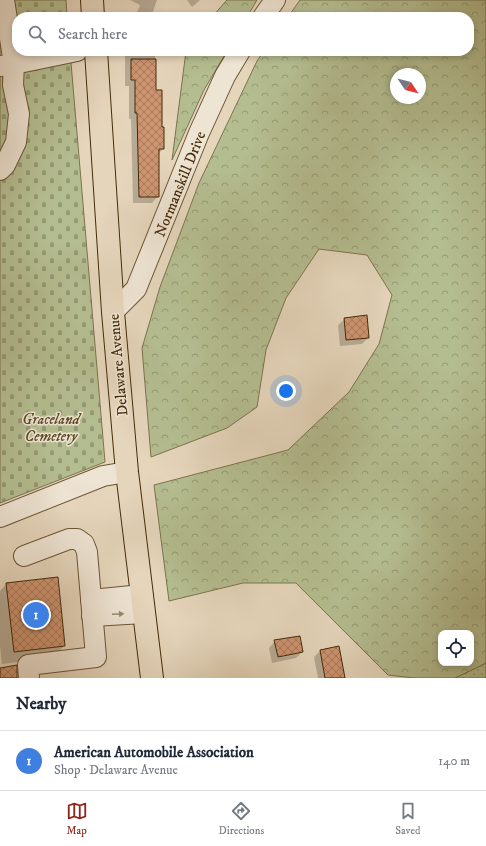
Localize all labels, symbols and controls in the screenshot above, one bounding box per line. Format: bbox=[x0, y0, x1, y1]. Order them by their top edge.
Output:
search box bbox=[12, 12, 474, 56]
icon: search bbox=[26, 23, 48, 45]
text: Search here bbox=[58, 25, 127, 44]
north arrow bbox=[390, 68, 426, 104]
street label: Normanskill Drive bbox=[151, 129, 210, 240]
street label: Delaware Avenue bbox=[105, 313, 132, 417]
your location bbox=[276, 381, 296, 401]
park label: Graceland Cemetery bbox=[22, 410, 83, 446]
pin: 1 bbox=[23, 600, 49, 630]
one-way arrow bbox=[112, 611, 124, 618]
map controls bbox=[438, 630, 474, 666]
button: locate bbox=[438, 630, 474, 666]
text: Nearby bbox=[16, 693, 66, 715]
text: American Automobile Association bbox=[54, 743, 254, 762]
text: 1 bbox=[27, 753, 31, 769]
text: 140 m bbox=[438, 753, 470, 769]
text: Shop · Delaware Avenue bbox=[54, 762, 178, 778]
tab: Map bbox=[66, 800, 88, 838]
tab: Directions bbox=[219, 800, 264, 838]
tab: Saved bbox=[395, 800, 420, 838]

